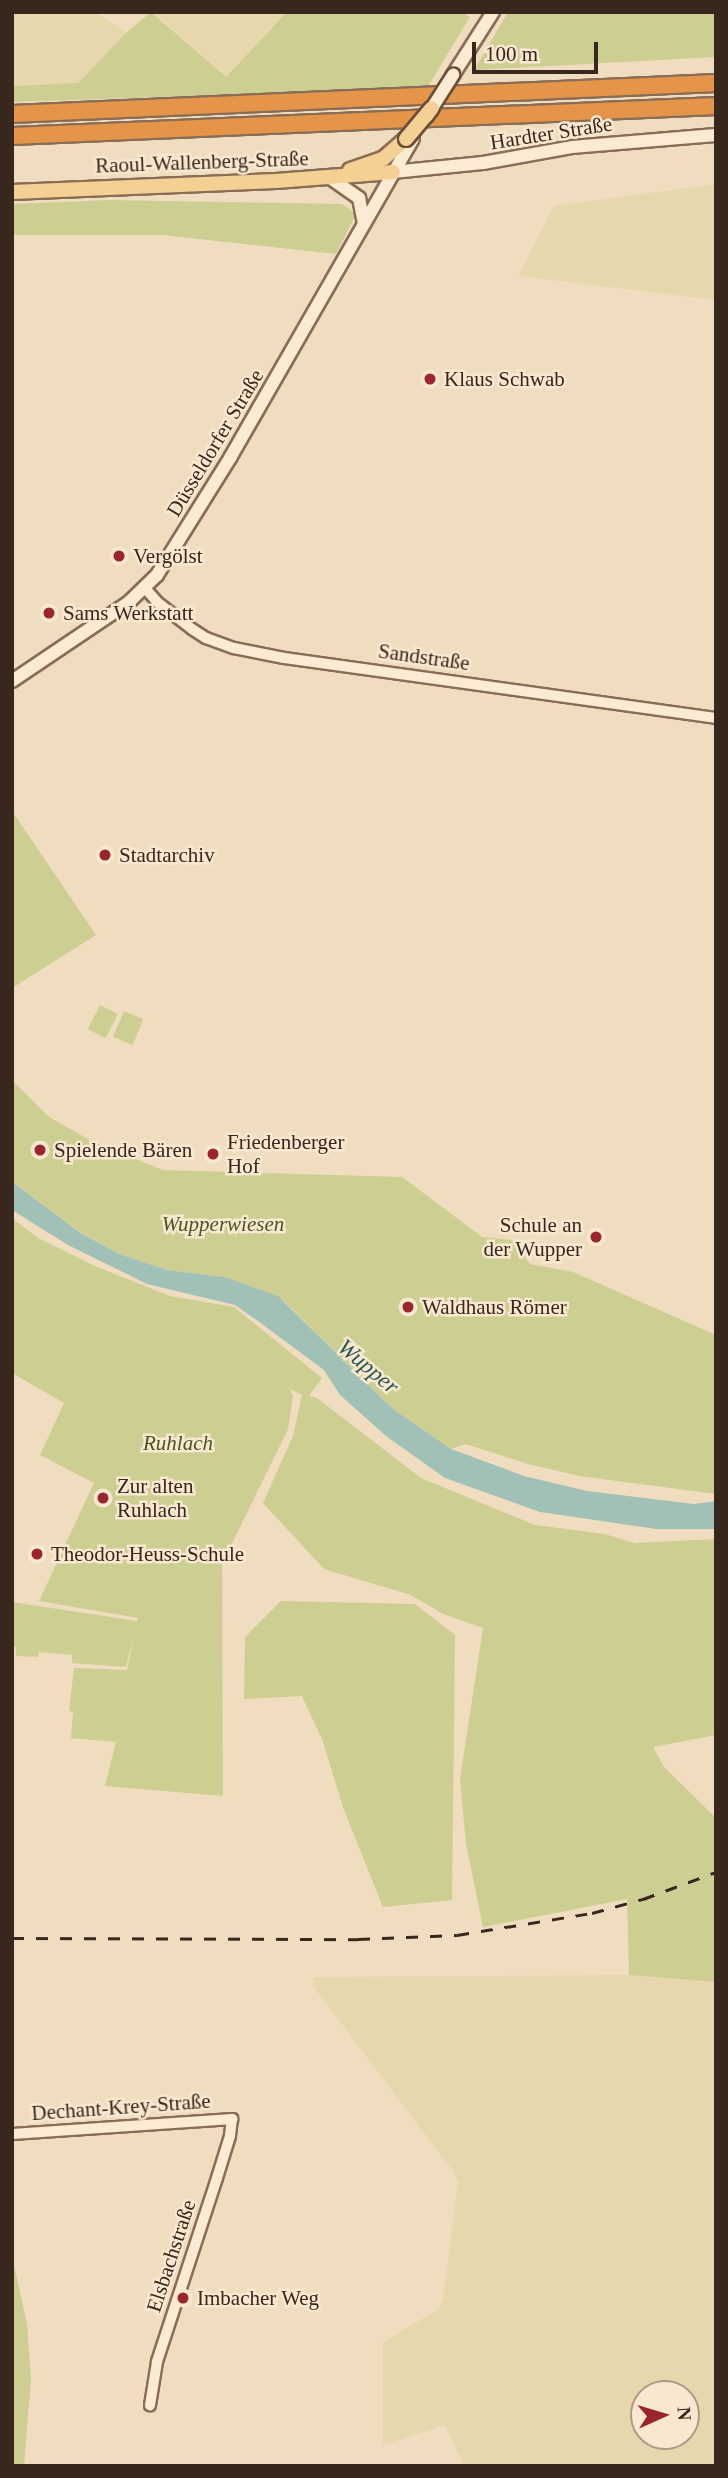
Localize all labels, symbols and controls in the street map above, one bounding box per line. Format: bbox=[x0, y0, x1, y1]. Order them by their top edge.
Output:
scale bar bbox=[476, 28, 602, 72]
text: 100 m bbox=[485, 42, 538, 66]
street label: Hardter Straße bbox=[488, 111, 614, 155]
street label: Raoul-Wallenberg-Straße bbox=[95, 146, 309, 178]
street label: Düsseldorfer Straße bbox=[161, 365, 269, 521]
place label: Klaus Schwab bbox=[444, 366, 565, 392]
marker: Klaus Schwab bbox=[422, 371, 438, 387]
place label: Vergölst bbox=[133, 543, 203, 569]
marker: Vergölst bbox=[111, 548, 127, 564]
place label: Sams Werkstatt bbox=[63, 600, 194, 626]
marker: Sams Werkstatt bbox=[41, 605, 57, 621]
street label: Sandstraße bbox=[377, 638, 471, 676]
place label: Stadtarchiv bbox=[119, 842, 215, 868]
marker: Stadtarchiv bbox=[97, 847, 113, 863]
place label: Friedenberger Hof bbox=[227, 1129, 344, 1179]
place label: Spielende Bären bbox=[54, 1137, 192, 1163]
marker: Spielende Bären bbox=[32, 1142, 48, 1158]
marker: Friedenberger Hof bbox=[205, 1146, 221, 1162]
park label: Wupperwiesen bbox=[162, 1211, 284, 1237]
place label: Schule an der Wupper bbox=[483, 1212, 582, 1262]
marker: Schule an der Wupper bbox=[588, 1229, 604, 1245]
place label: Waldhaus Römer bbox=[422, 1294, 567, 1320]
marker: Waldhaus Römer bbox=[400, 1299, 416, 1315]
water label: Wupper bbox=[332, 1333, 404, 1401]
park label: Ruhlach bbox=[143, 1430, 213, 1456]
place label: Zur alten Ruhlach bbox=[117, 1473, 193, 1523]
marker: Zur alten Ruhlach bbox=[95, 1490, 111, 1506]
place label: Theodor-Heuss-Schule bbox=[51, 1541, 244, 1567]
marker: Theodor-Heuss-Schule bbox=[29, 1546, 45, 1562]
street label: Dechant-Krey-Straße bbox=[31, 2088, 211, 2126]
street label: Elsbachstraße bbox=[141, 2197, 201, 2315]
place label: Imbacher Weg bbox=[197, 2285, 319, 2311]
marker: Imbacher Weg bbox=[175, 2290, 191, 2306]
north arrow bbox=[630, 2380, 700, 2450]
text: N bbox=[673, 2406, 695, 2421]

